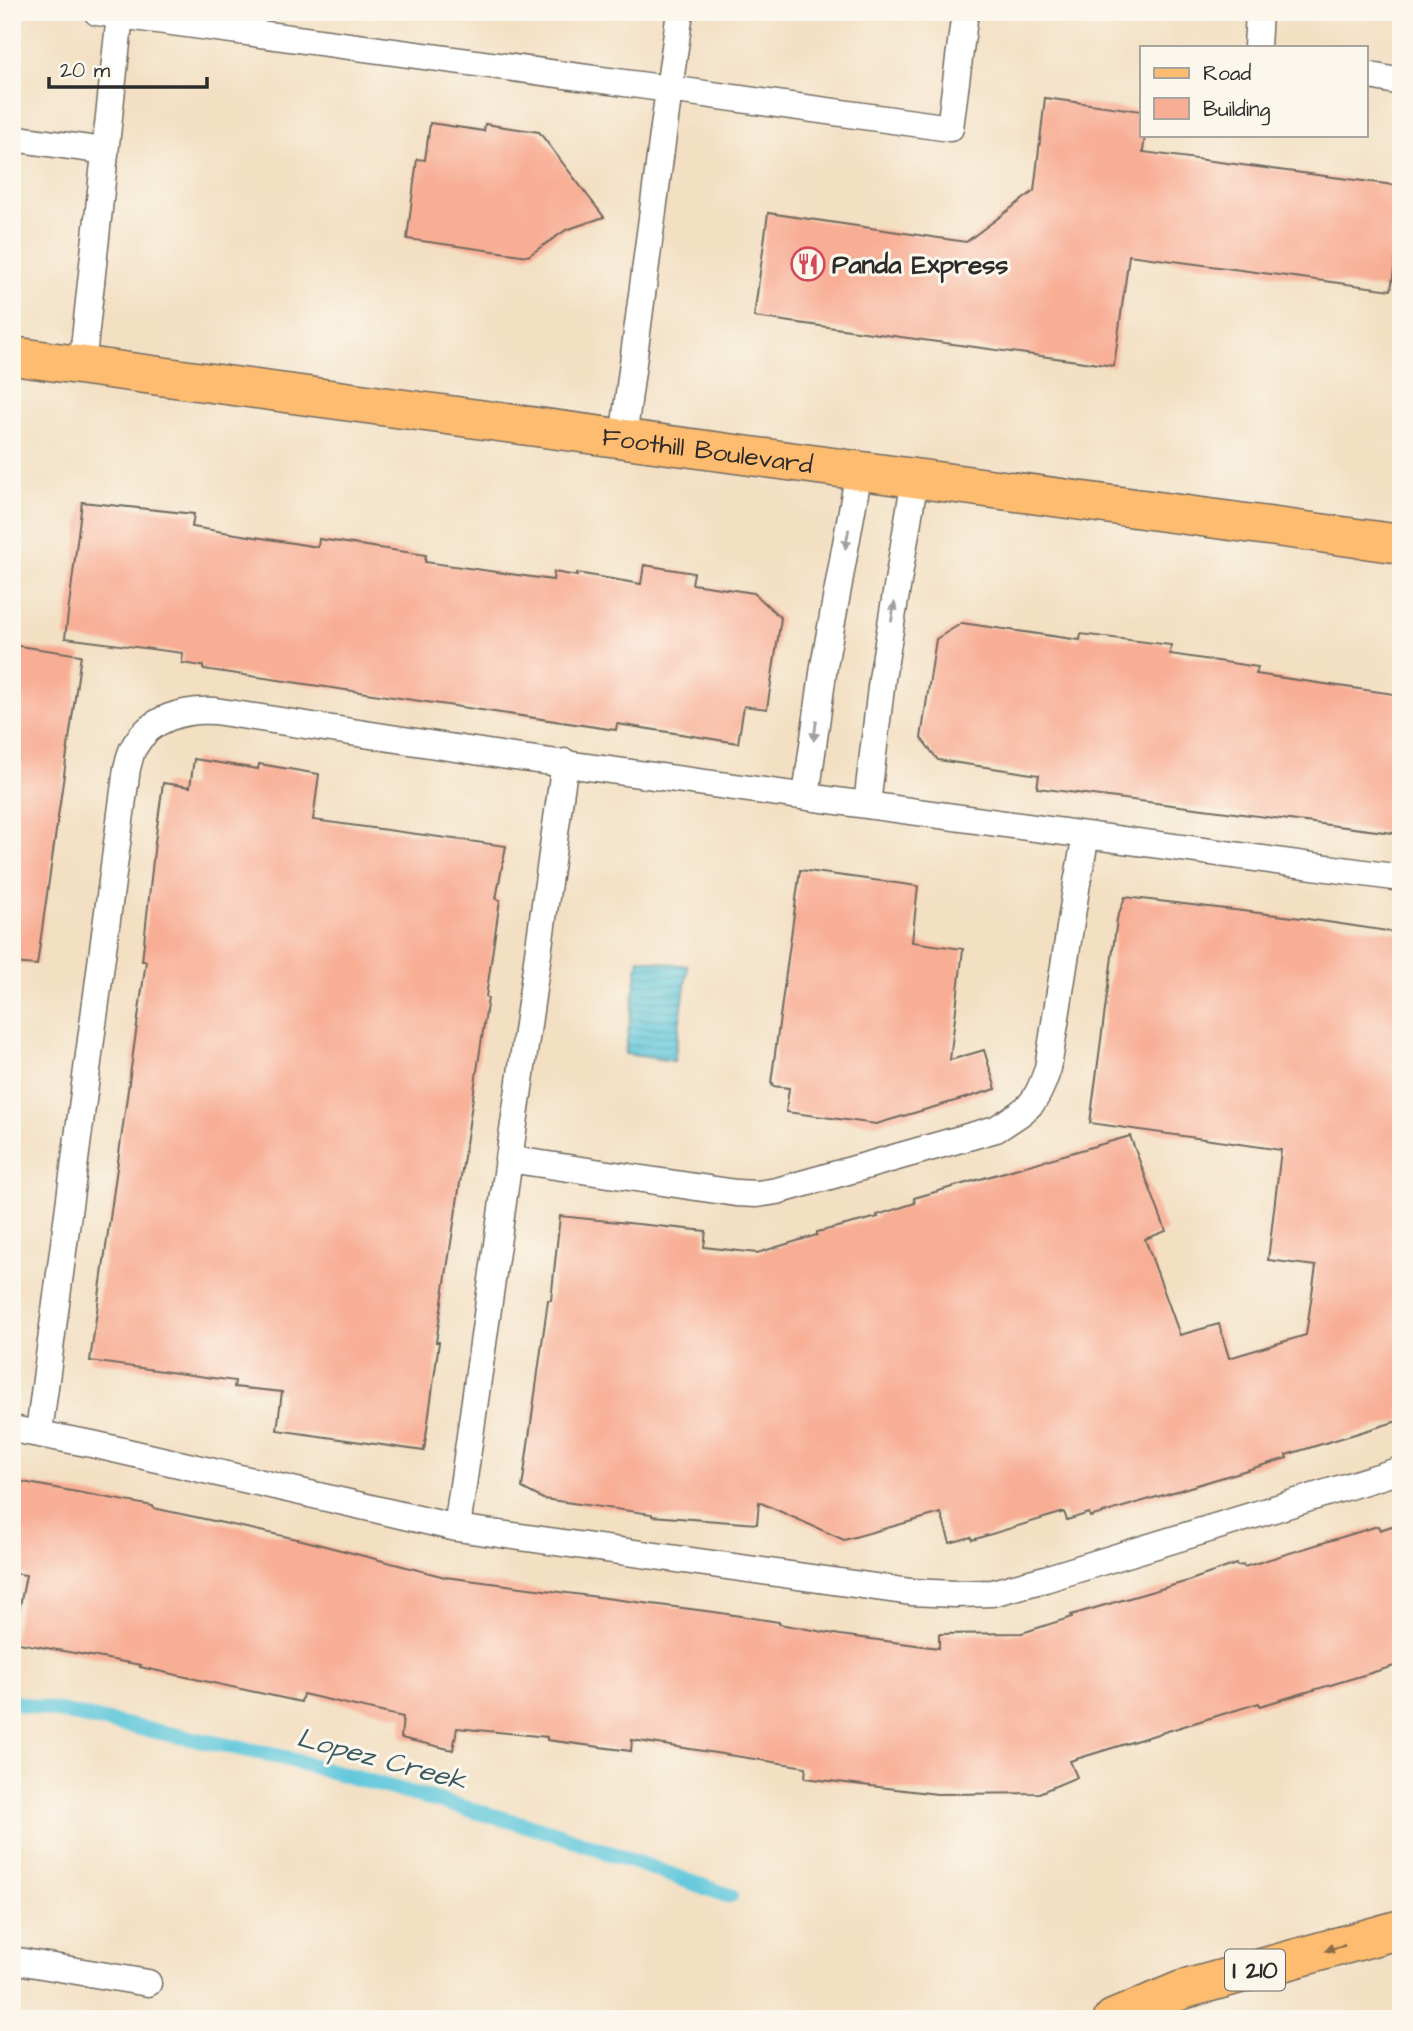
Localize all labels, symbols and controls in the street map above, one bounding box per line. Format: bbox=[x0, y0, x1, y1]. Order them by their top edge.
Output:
scale bar bbox=[49, 46, 206, 90]
legend bbox=[1140, 46, 1368, 136]
text: 20 m bbox=[60, 56, 111, 85]
text: Road bbox=[1203, 59, 1251, 88]
text: Building bbox=[1203, 95, 1271, 126]
restaurant icon: Panda Express bbox=[789, 245, 827, 283]
place label: Panda Express bbox=[832, 247, 1008, 283]
street label: Foothill Boulevard bbox=[600, 419, 815, 483]
one-way arrow bbox=[841, 528, 852, 550]
one-way arrow bbox=[888, 601, 899, 623]
one-way arrow bbox=[809, 720, 820, 742]
water label: Lopez Creek bbox=[293, 1718, 471, 1801]
one-way arrow bbox=[1324, 1943, 1346, 1954]
road number: I 210 bbox=[1225, 1950, 1285, 1991]

